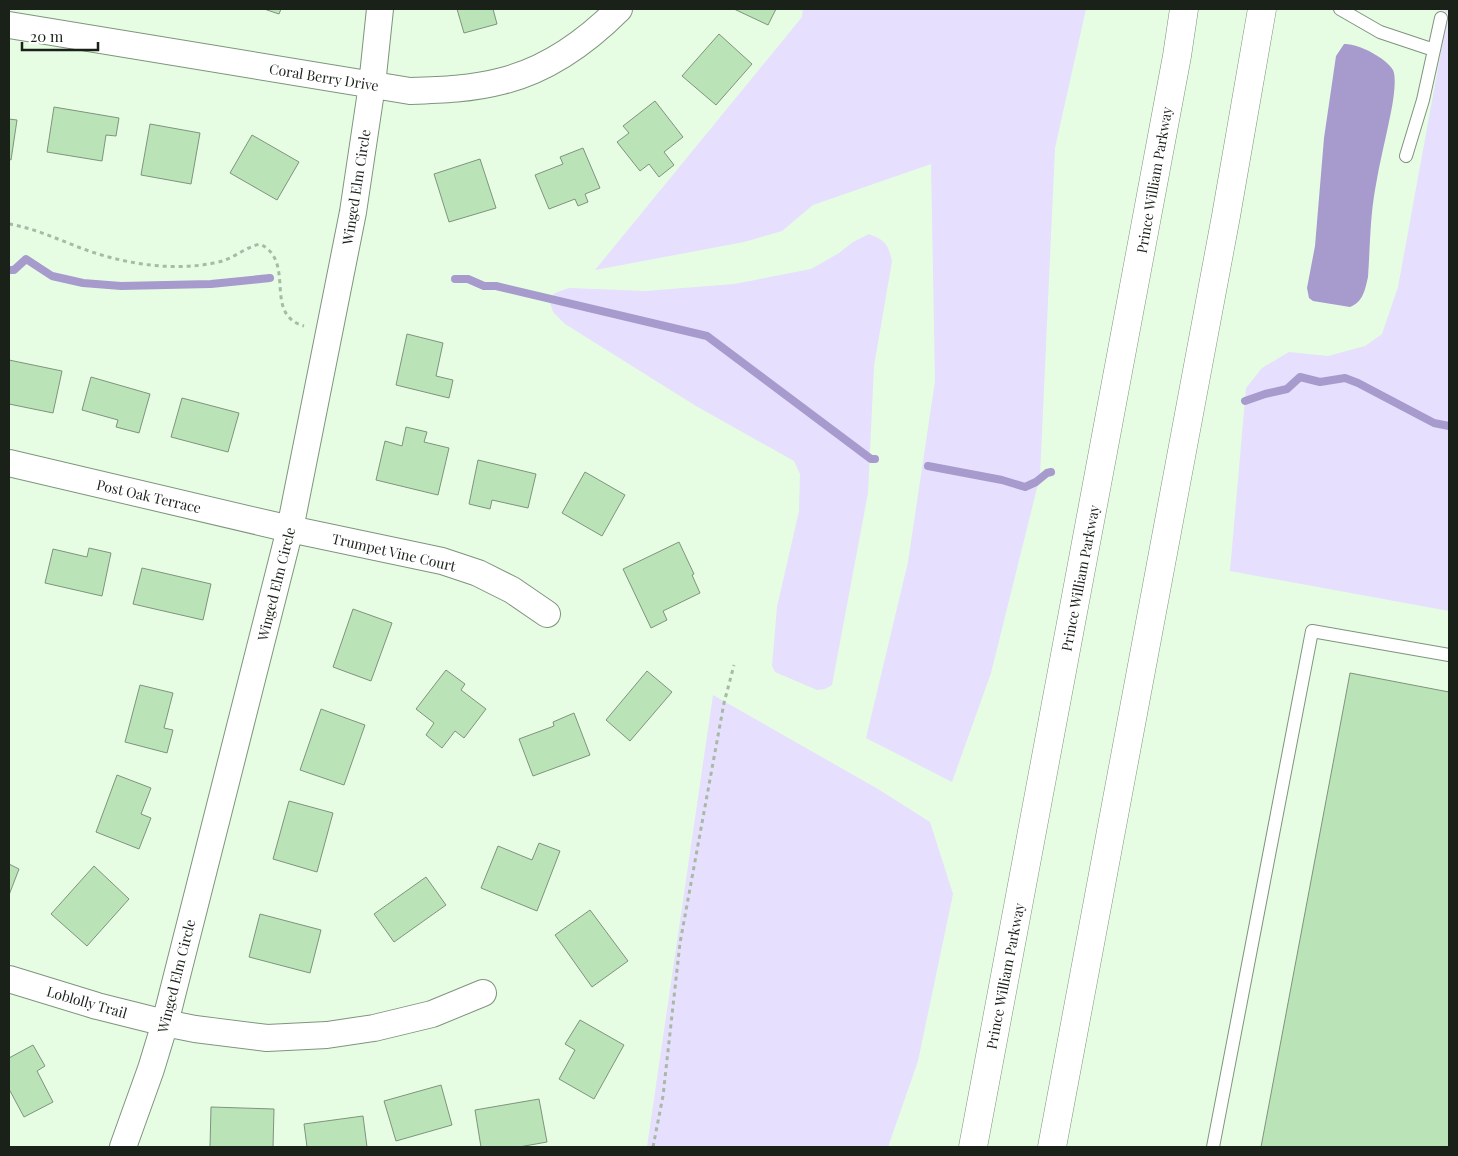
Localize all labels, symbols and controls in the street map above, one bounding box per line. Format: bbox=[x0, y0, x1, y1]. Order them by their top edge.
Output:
scale bar bbox=[22, 20, 99, 52]
text: 20 m bbox=[30, 26, 64, 46]
street label: Coral Berry Drive bbox=[268, 59, 380, 95]
street label: Prince William Parkway bbox=[1132, 105, 1176, 255]
street label: Winged Elm Circle bbox=[337, 128, 374, 247]
street label: Post Oak Terrace bbox=[95, 475, 203, 517]
street label: Prince William Parkway bbox=[1056, 503, 1104, 653]
street label: Winged Elm Circle bbox=[252, 525, 299, 644]
street label: Trumpet Vine Court bbox=[330, 529, 459, 576]
street label: Prince William Parkway bbox=[981, 901, 1029, 1051]
street label: Winged Elm Circle bbox=[152, 917, 199, 1036]
street label: Loblolly Trail bbox=[45, 981, 129, 1023]

